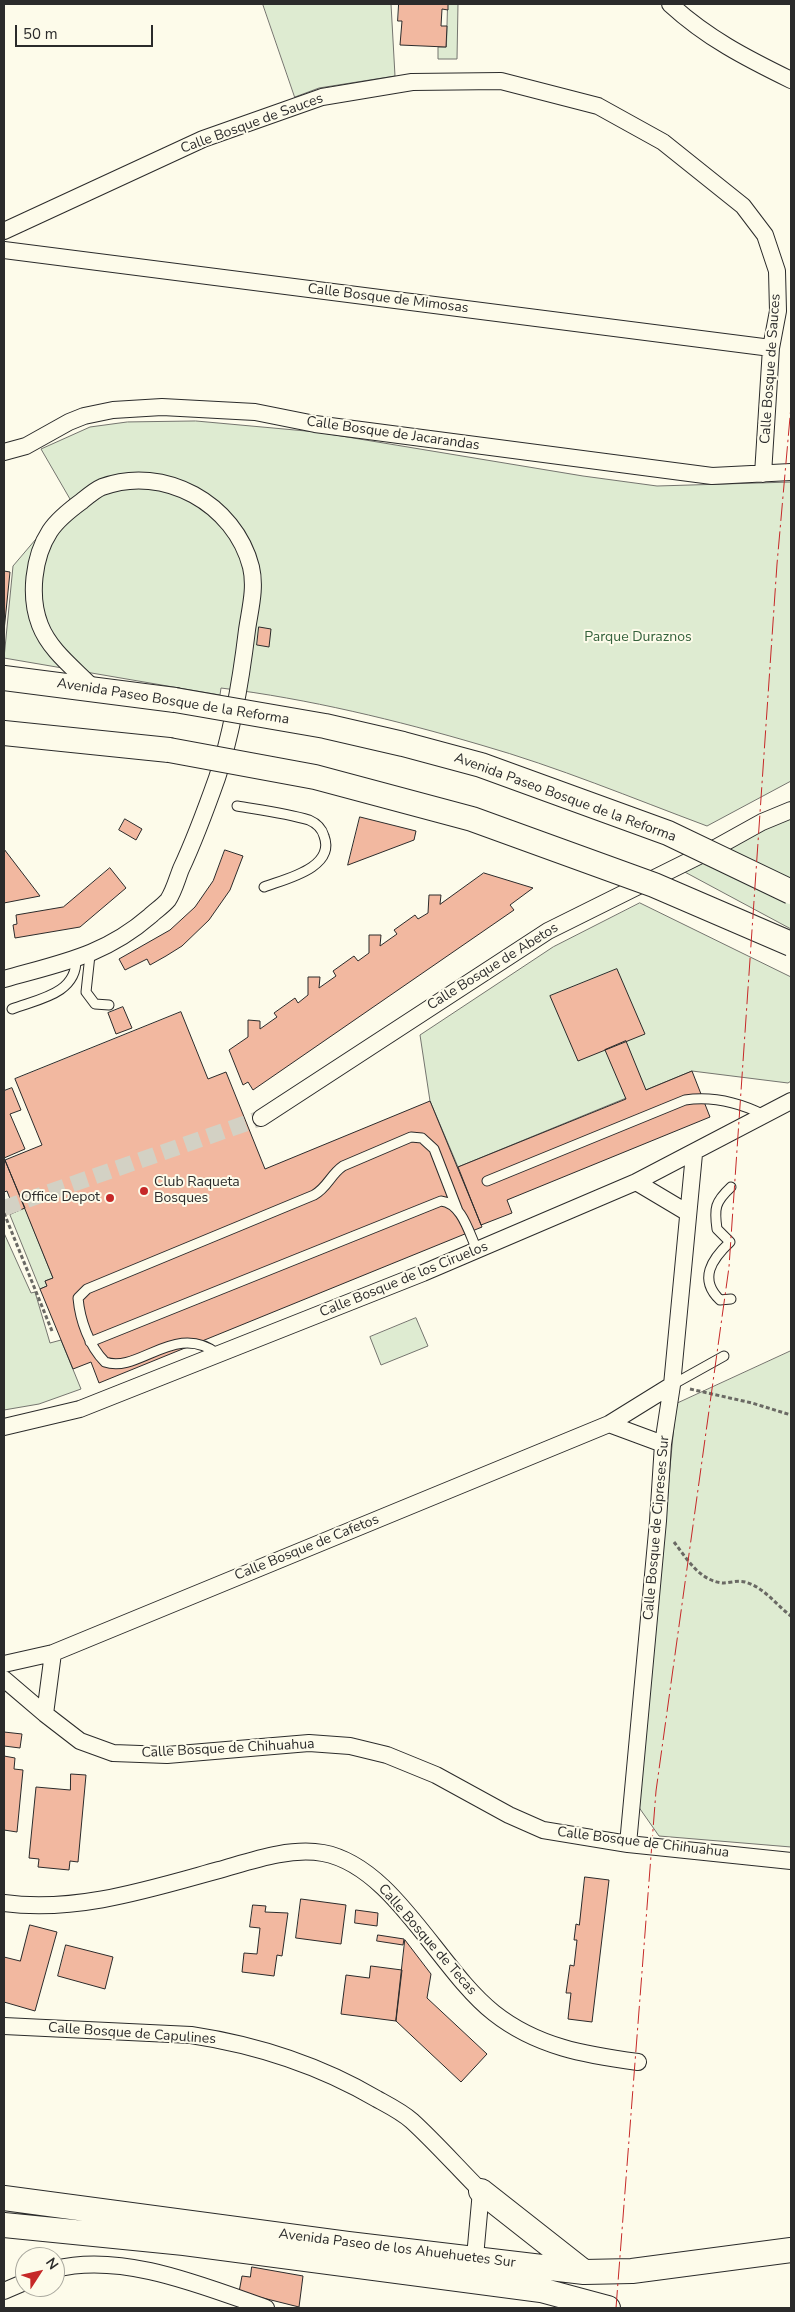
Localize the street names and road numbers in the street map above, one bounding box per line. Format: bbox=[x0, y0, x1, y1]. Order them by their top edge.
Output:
street label: Calle Bosque de Sauces bbox=[178, 90, 326, 158]
street label: Calle Bosque de Mimosas bbox=[307, 281, 469, 317]
street label: Calle Bosque de Sauces bbox=[757, 293, 785, 445]
street label: Calle Bosque de Jacarandas bbox=[305, 414, 481, 454]
street label: Avenida Paseo Bosque de la Reforma bbox=[56, 675, 290, 729]
street label: Avenida Paseo Bosque de la Reforma bbox=[452, 750, 678, 846]
street label: Calle Bosque de Abetos bbox=[424, 920, 562, 1014]
street label: Calle Bosque de los Ciruelos bbox=[317, 1239, 491, 1321]
street label: Calle Bosque de Cipreses Sur bbox=[641, 1435, 673, 1621]
street label: Calle Bosque de Cafetos bbox=[232, 1511, 382, 1585]
street label: Calle Bosque de Chihuahua bbox=[141, 1736, 315, 1762]
street label: Calle Bosque de Chihuahua bbox=[556, 1824, 730, 1862]
street label: Calle Bosque de Tecas bbox=[374, 1881, 480, 1999]
street label: Calle Bosque de Capulines bbox=[47, 2020, 217, 2048]
street label: Avenida Paseo de los Ahuehuetes Sur bbox=[278, 2226, 516, 2272]

